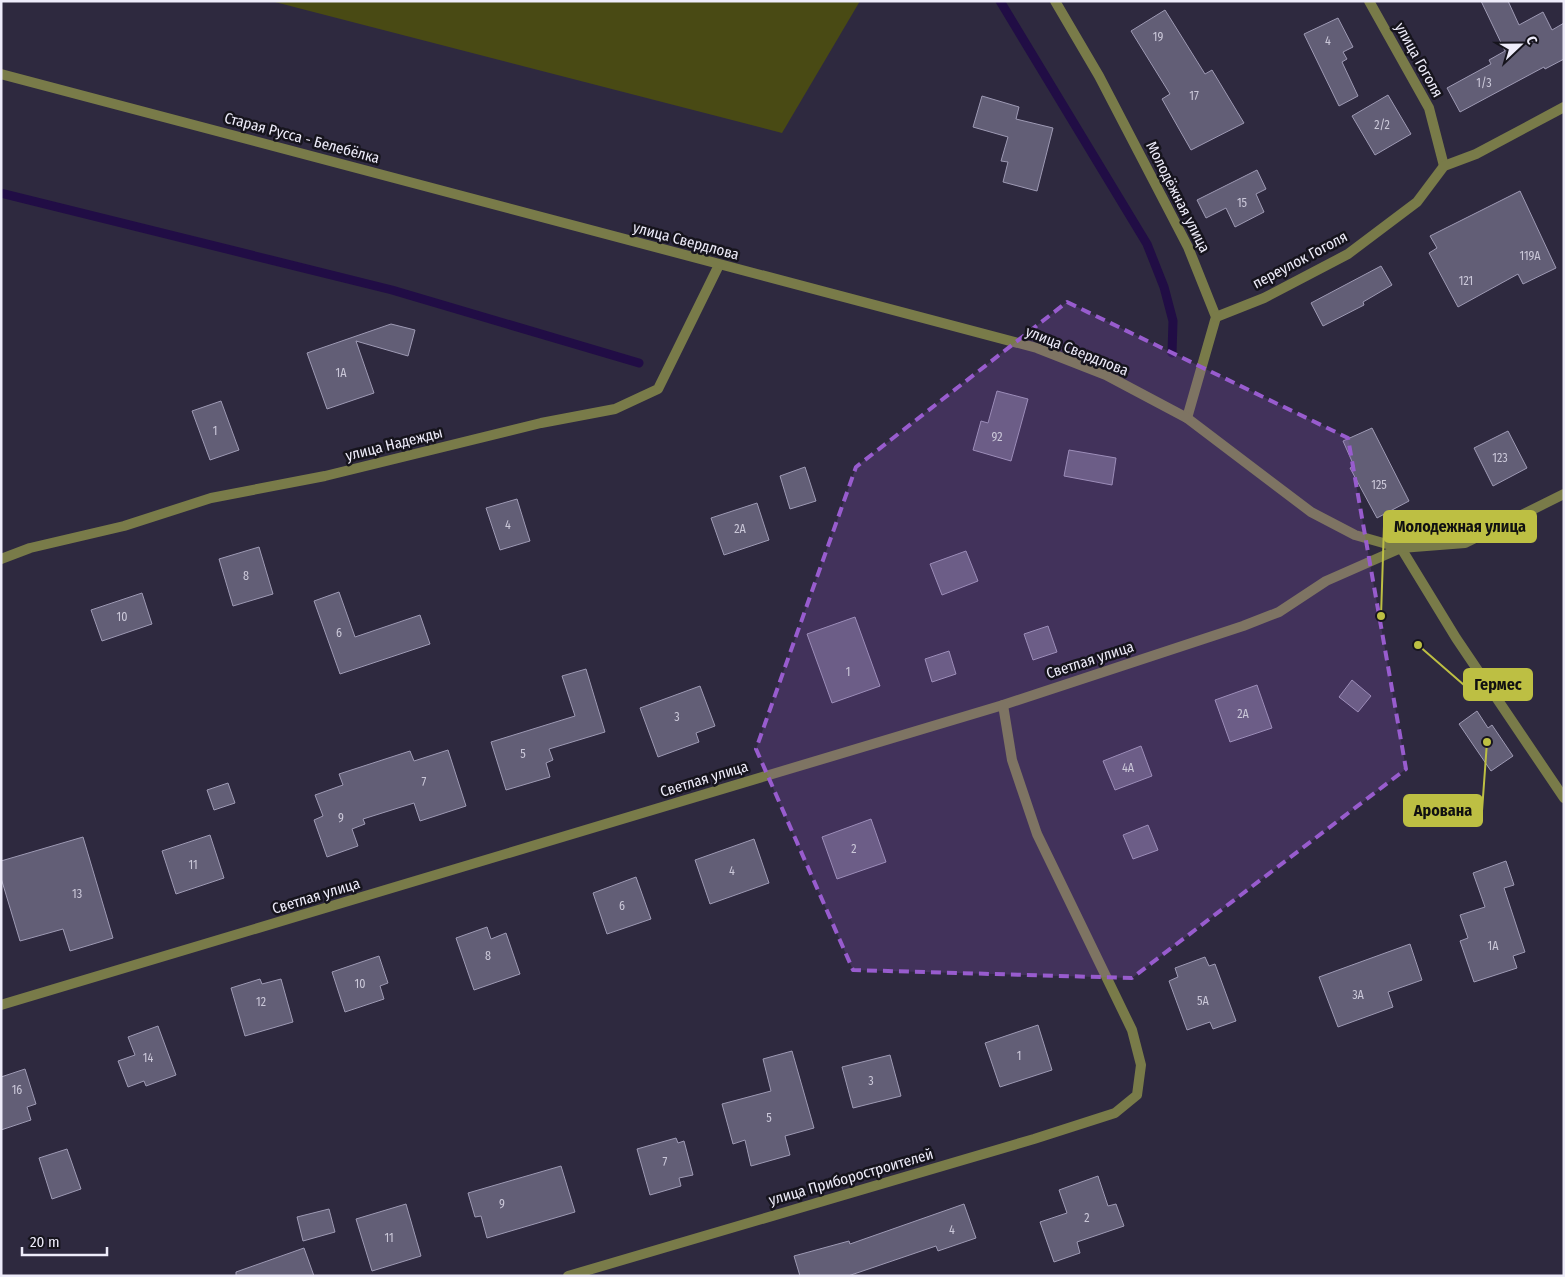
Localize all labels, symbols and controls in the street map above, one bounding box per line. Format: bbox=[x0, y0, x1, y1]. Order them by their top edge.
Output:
street label: улица Гоголя bbox=[1391, 19, 1447, 101]
north arrow bbox=[1495, 20, 1545, 70]
house number: 19 bbox=[1153, 30, 1163, 44]
house number: 4 bbox=[1325, 34, 1331, 48]
text: С bbox=[1522, 34, 1541, 48]
house number: 1/3 bbox=[1476, 76, 1492, 90]
house number: 17 bbox=[1189, 89, 1199, 103]
street label: Старая Русса - Белебёлка bbox=[222, 109, 382, 167]
house number: 2/2 bbox=[1374, 118, 1390, 132]
street label: Молодёжная улица bbox=[1142, 138, 1214, 256]
house number: 15 bbox=[1237, 196, 1248, 210]
street label: улица Свердлова bbox=[631, 218, 741, 264]
street label: переулок Гоголя bbox=[1249, 227, 1351, 293]
house number: 119А bbox=[1519, 249, 1541, 263]
house number: 121 bbox=[1459, 274, 1473, 288]
street label: улица Свердлова bbox=[1023, 322, 1131, 380]
house number: 1А bbox=[336, 366, 347, 380]
street label: улица Надежды bbox=[344, 423, 444, 465]
house number: 1 bbox=[213, 424, 217, 438]
house number: 92 bbox=[992, 430, 1002, 444]
house number: 123 bbox=[1492, 451, 1508, 465]
house number: 125 bbox=[1371, 478, 1387, 492]
callout: Молодежная улица bbox=[1384, 511, 1536, 542]
text: Молодежная улица bbox=[1394, 517, 1526, 536]
house number: 4 bbox=[505, 518, 511, 532]
house number: 2А bbox=[734, 522, 746, 536]
house number: 8 bbox=[243, 569, 249, 583]
house number: 10 bbox=[117, 610, 127, 624]
house number: 6 bbox=[336, 626, 342, 640]
street label: Светлая улица bbox=[1044, 637, 1136, 683]
house number: 1 bbox=[846, 665, 850, 679]
callout: Гермес bbox=[1464, 669, 1532, 700]
text: Гермес bbox=[1474, 675, 1522, 694]
house number: 2А bbox=[1237, 707, 1249, 721]
house number: 3 bbox=[674, 710, 680, 724]
house number: 5 bbox=[520, 747, 526, 761]
street label: Светлая улица bbox=[658, 757, 750, 801]
house number: 4А bbox=[1122, 761, 1135, 775]
house number: 7 bbox=[422, 775, 427, 789]
callout: Арована bbox=[1404, 795, 1482, 826]
text: Арована bbox=[1413, 801, 1472, 820]
house number: 9 bbox=[338, 811, 344, 825]
house number: 2 bbox=[851, 842, 857, 856]
house number: 11 bbox=[188, 858, 198, 872]
house number: 4 bbox=[729, 864, 735, 878]
street label: Светлая улица bbox=[270, 874, 362, 918]
house number: 13 bbox=[72, 887, 82, 901]
house number: 6 bbox=[619, 899, 625, 913]
house number: 1А bbox=[1488, 939, 1499, 953]
house number: 8 bbox=[485, 949, 491, 963]
house number: 10 bbox=[355, 977, 365, 991]
house number: 3А bbox=[1352, 988, 1365, 1002]
house number: 5А bbox=[1197, 994, 1210, 1008]
house number: 12 bbox=[256, 995, 266, 1009]
house number: 1 bbox=[1017, 1049, 1021, 1063]
house number: 14 bbox=[143, 1051, 153, 1065]
house number: 3 bbox=[868, 1074, 874, 1088]
house number: 16 bbox=[12, 1083, 22, 1097]
house number: 5 bbox=[766, 1111, 772, 1125]
street label: улица Приборостроителей bbox=[767, 1145, 935, 1209]
house number: 7 bbox=[663, 1155, 668, 1169]
house number: 9 bbox=[499, 1197, 505, 1211]
house number: 2 bbox=[1084, 1211, 1090, 1225]
house number: 4 bbox=[949, 1223, 955, 1237]
scale bar bbox=[22, 1224, 108, 1256]
house number: 11 bbox=[384, 1231, 394, 1245]
text: 20 m bbox=[30, 1233, 60, 1251]

